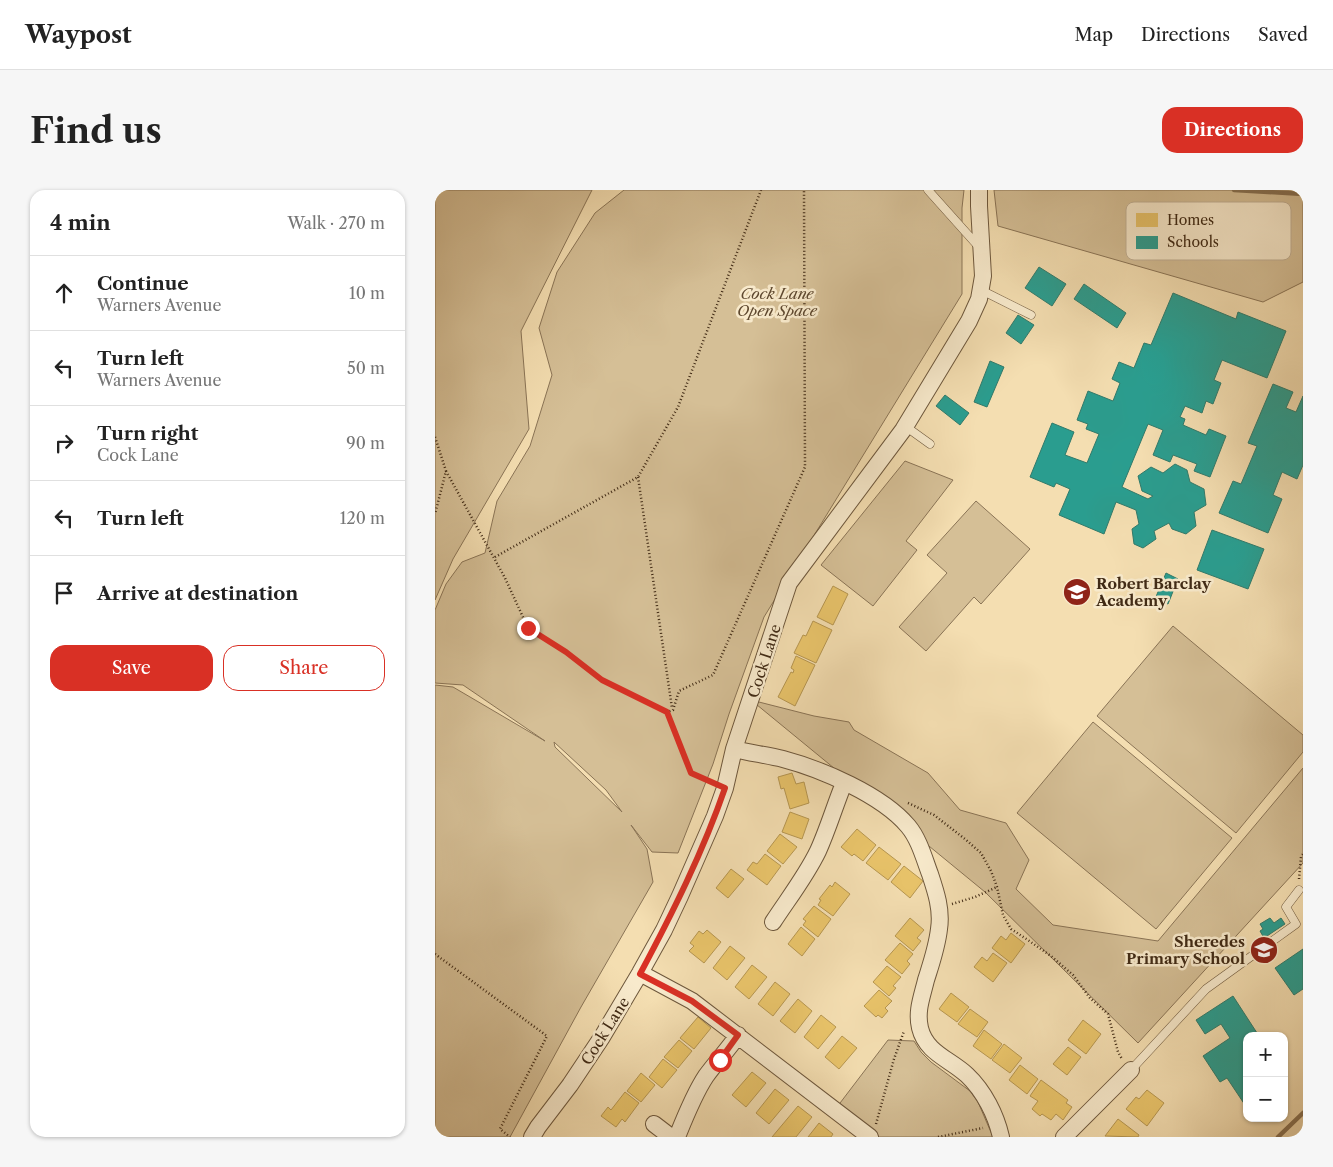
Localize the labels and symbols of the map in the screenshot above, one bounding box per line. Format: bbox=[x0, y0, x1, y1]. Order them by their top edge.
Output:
legend bbox=[1126, 202, 1291, 260]
text: Homes bbox=[1167, 211, 1214, 229]
text: Schools bbox=[1167, 233, 1219, 251]
park label: Cock Lane Open Space bbox=[737, 284, 818, 320]
place label: Robert Barclay Academy bbox=[1095, 574, 1212, 610]
school or university icon: Robert Barclay Academy bbox=[1062, 577, 1092, 607]
route end bbox=[517, 617, 540, 640]
street label: Cock Lane bbox=[743, 622, 785, 700]
place label: Sheredes Primary School bbox=[1126, 932, 1245, 968]
school or university icon: Sheredes Primary School bbox=[1249, 935, 1279, 965]
street label: Cock Lane bbox=[577, 994, 633, 1068]
route start bbox=[709, 1049, 732, 1072]

